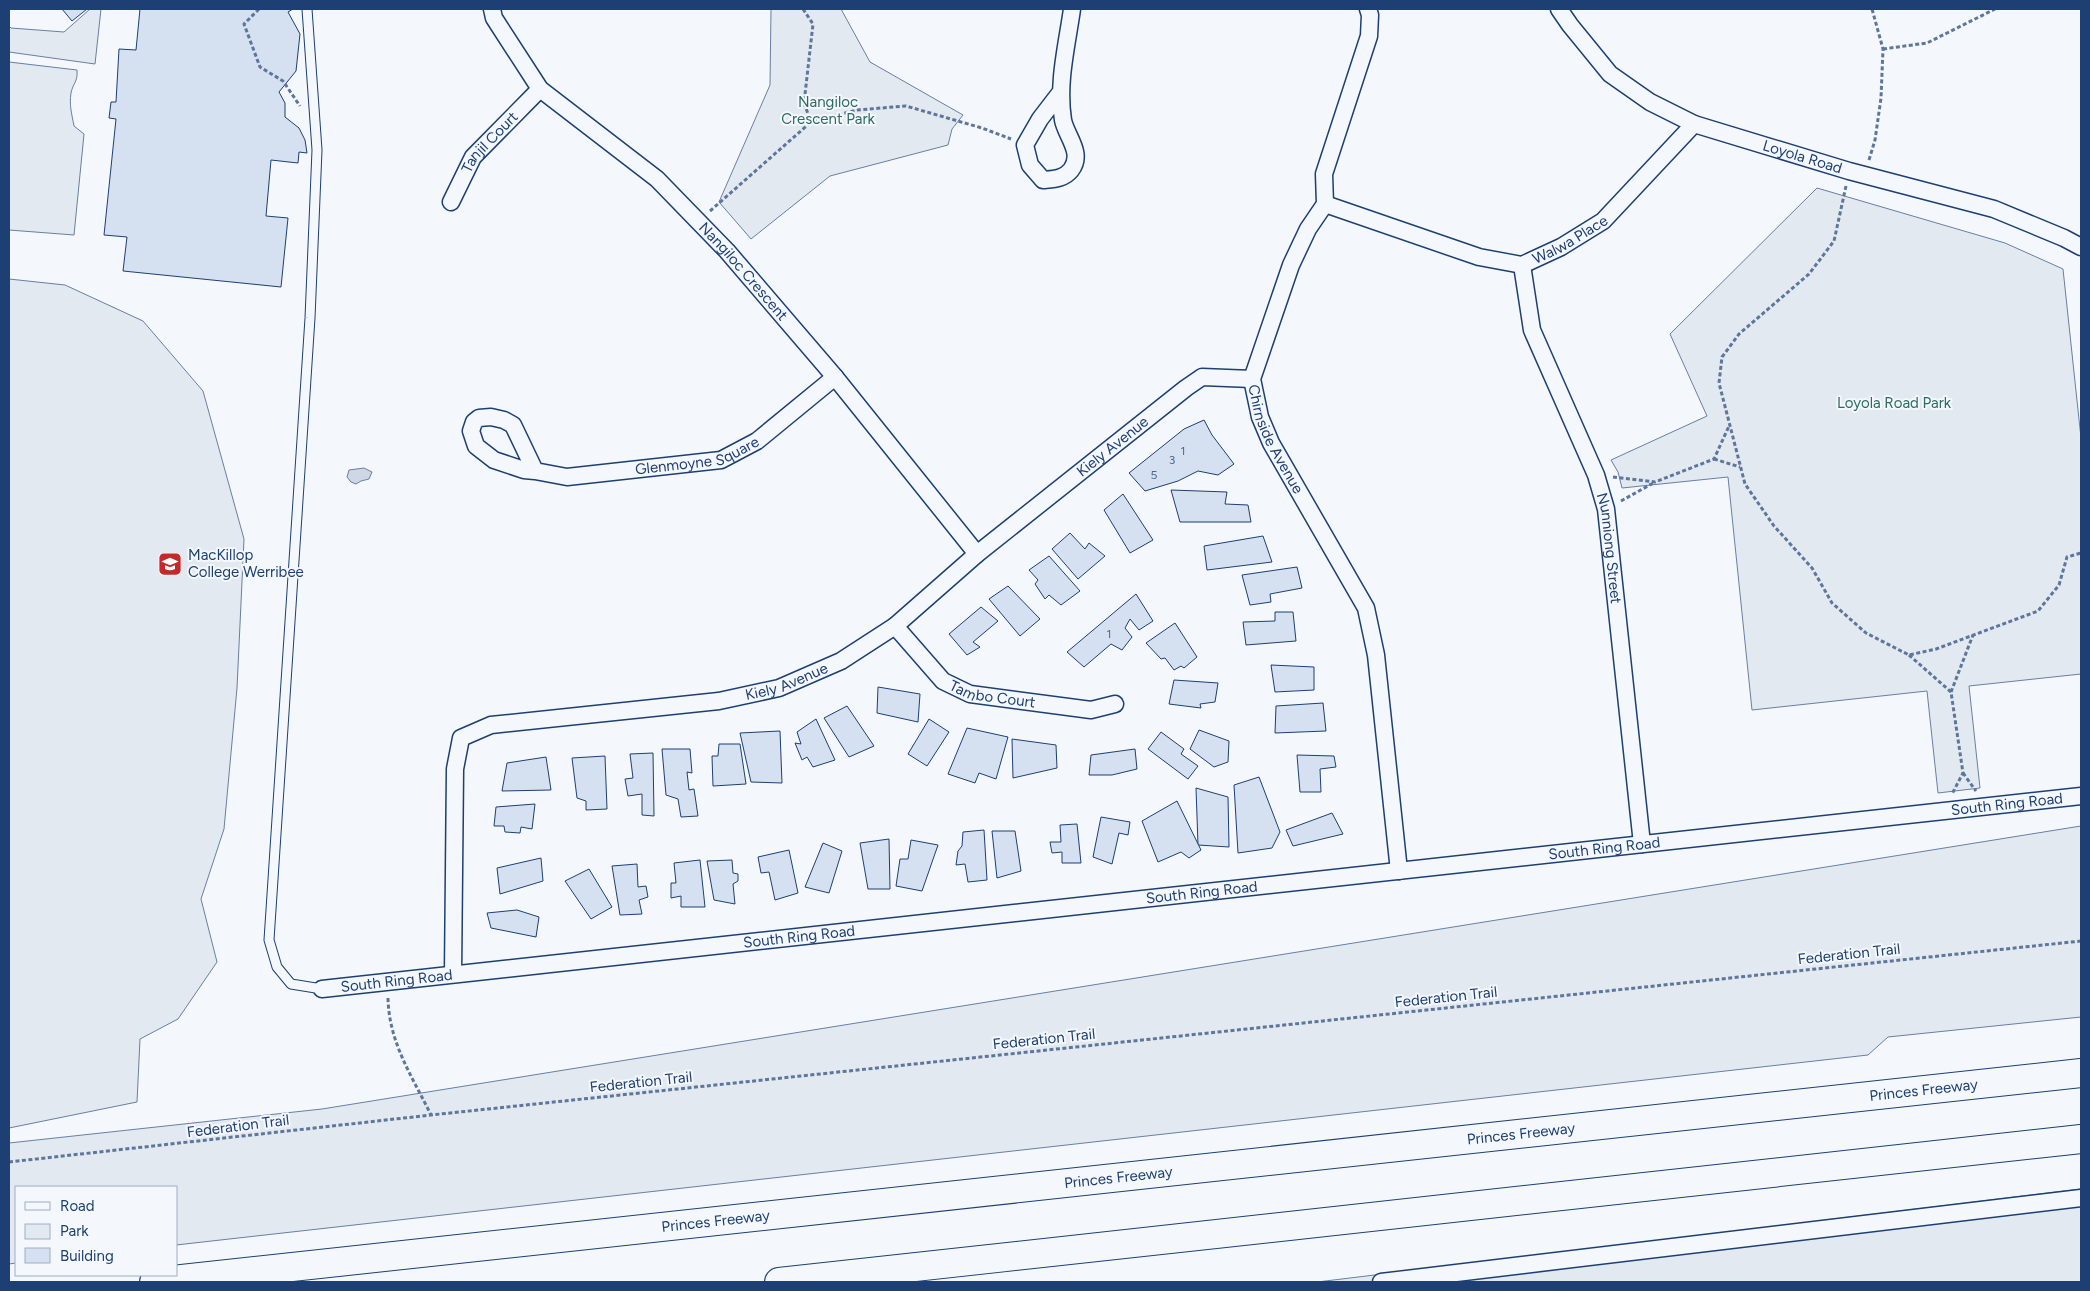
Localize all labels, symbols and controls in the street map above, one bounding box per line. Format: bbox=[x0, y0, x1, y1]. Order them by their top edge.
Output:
park label: Nangiloc Crescent Park bbox=[781, 93, 876, 128]
street label: Tanjil Court bbox=[458, 108, 522, 176]
street label: Loyola Road bbox=[1761, 136, 1844, 177]
street label: Walwa Place bbox=[1530, 211, 1611, 268]
street label: Nangiloc Crescent bbox=[695, 219, 792, 325]
street label: Chirnside Avenue bbox=[1244, 383, 1307, 497]
park label: Loyola Road Park bbox=[1837, 394, 1952, 412]
street label: Kiely Avenue bbox=[1073, 412, 1152, 480]
street label: Glenmoyne Square bbox=[634, 433, 762, 478]
house number: 1 bbox=[1181, 444, 1185, 458]
house number: 3 bbox=[1169, 453, 1175, 467]
house number: 5 bbox=[1151, 468, 1158, 482]
street label: Nunniong Street bbox=[1593, 490, 1625, 605]
place label: MacKillop College Werribee bbox=[188, 546, 304, 581]
school or university icon: MacKillop College Werribee bbox=[157, 551, 183, 577]
house number: 1 bbox=[1107, 627, 1111, 641]
street label: Kiely Avenue bbox=[744, 659, 831, 704]
street label: Tambo Court bbox=[946, 676, 1037, 712]
street label: South Ring Road bbox=[1950, 789, 2064, 819]
street label: South Ring Road bbox=[1547, 833, 1661, 863]
street label: South Ring Road bbox=[1145, 877, 1259, 908]
street label: South Ring Road bbox=[742, 922, 856, 952]
street label: Federation Trail bbox=[1797, 940, 1901, 968]
street label: South Ring Road bbox=[340, 966, 453, 996]
street label: Federation Trail bbox=[1394, 983, 1498, 1011]
street label: Federation Trail bbox=[992, 1025, 1096, 1053]
street label: Federation Trail bbox=[589, 1068, 693, 1096]
street label: Princes Freeway bbox=[1869, 1075, 1979, 1105]
street label: Federation Trail bbox=[186, 1111, 290, 1141]
street label: Princes Freeway bbox=[1466, 1119, 1576, 1149]
street label: Princes Freeway bbox=[1063, 1163, 1174, 1192]
legend bbox=[15, 1186, 178, 1276]
text: Road bbox=[60, 1197, 95, 1215]
street label: Princes Freeway bbox=[661, 1206, 771, 1236]
text: Park bbox=[60, 1222, 89, 1240]
text: Building bbox=[60, 1247, 114, 1265]

